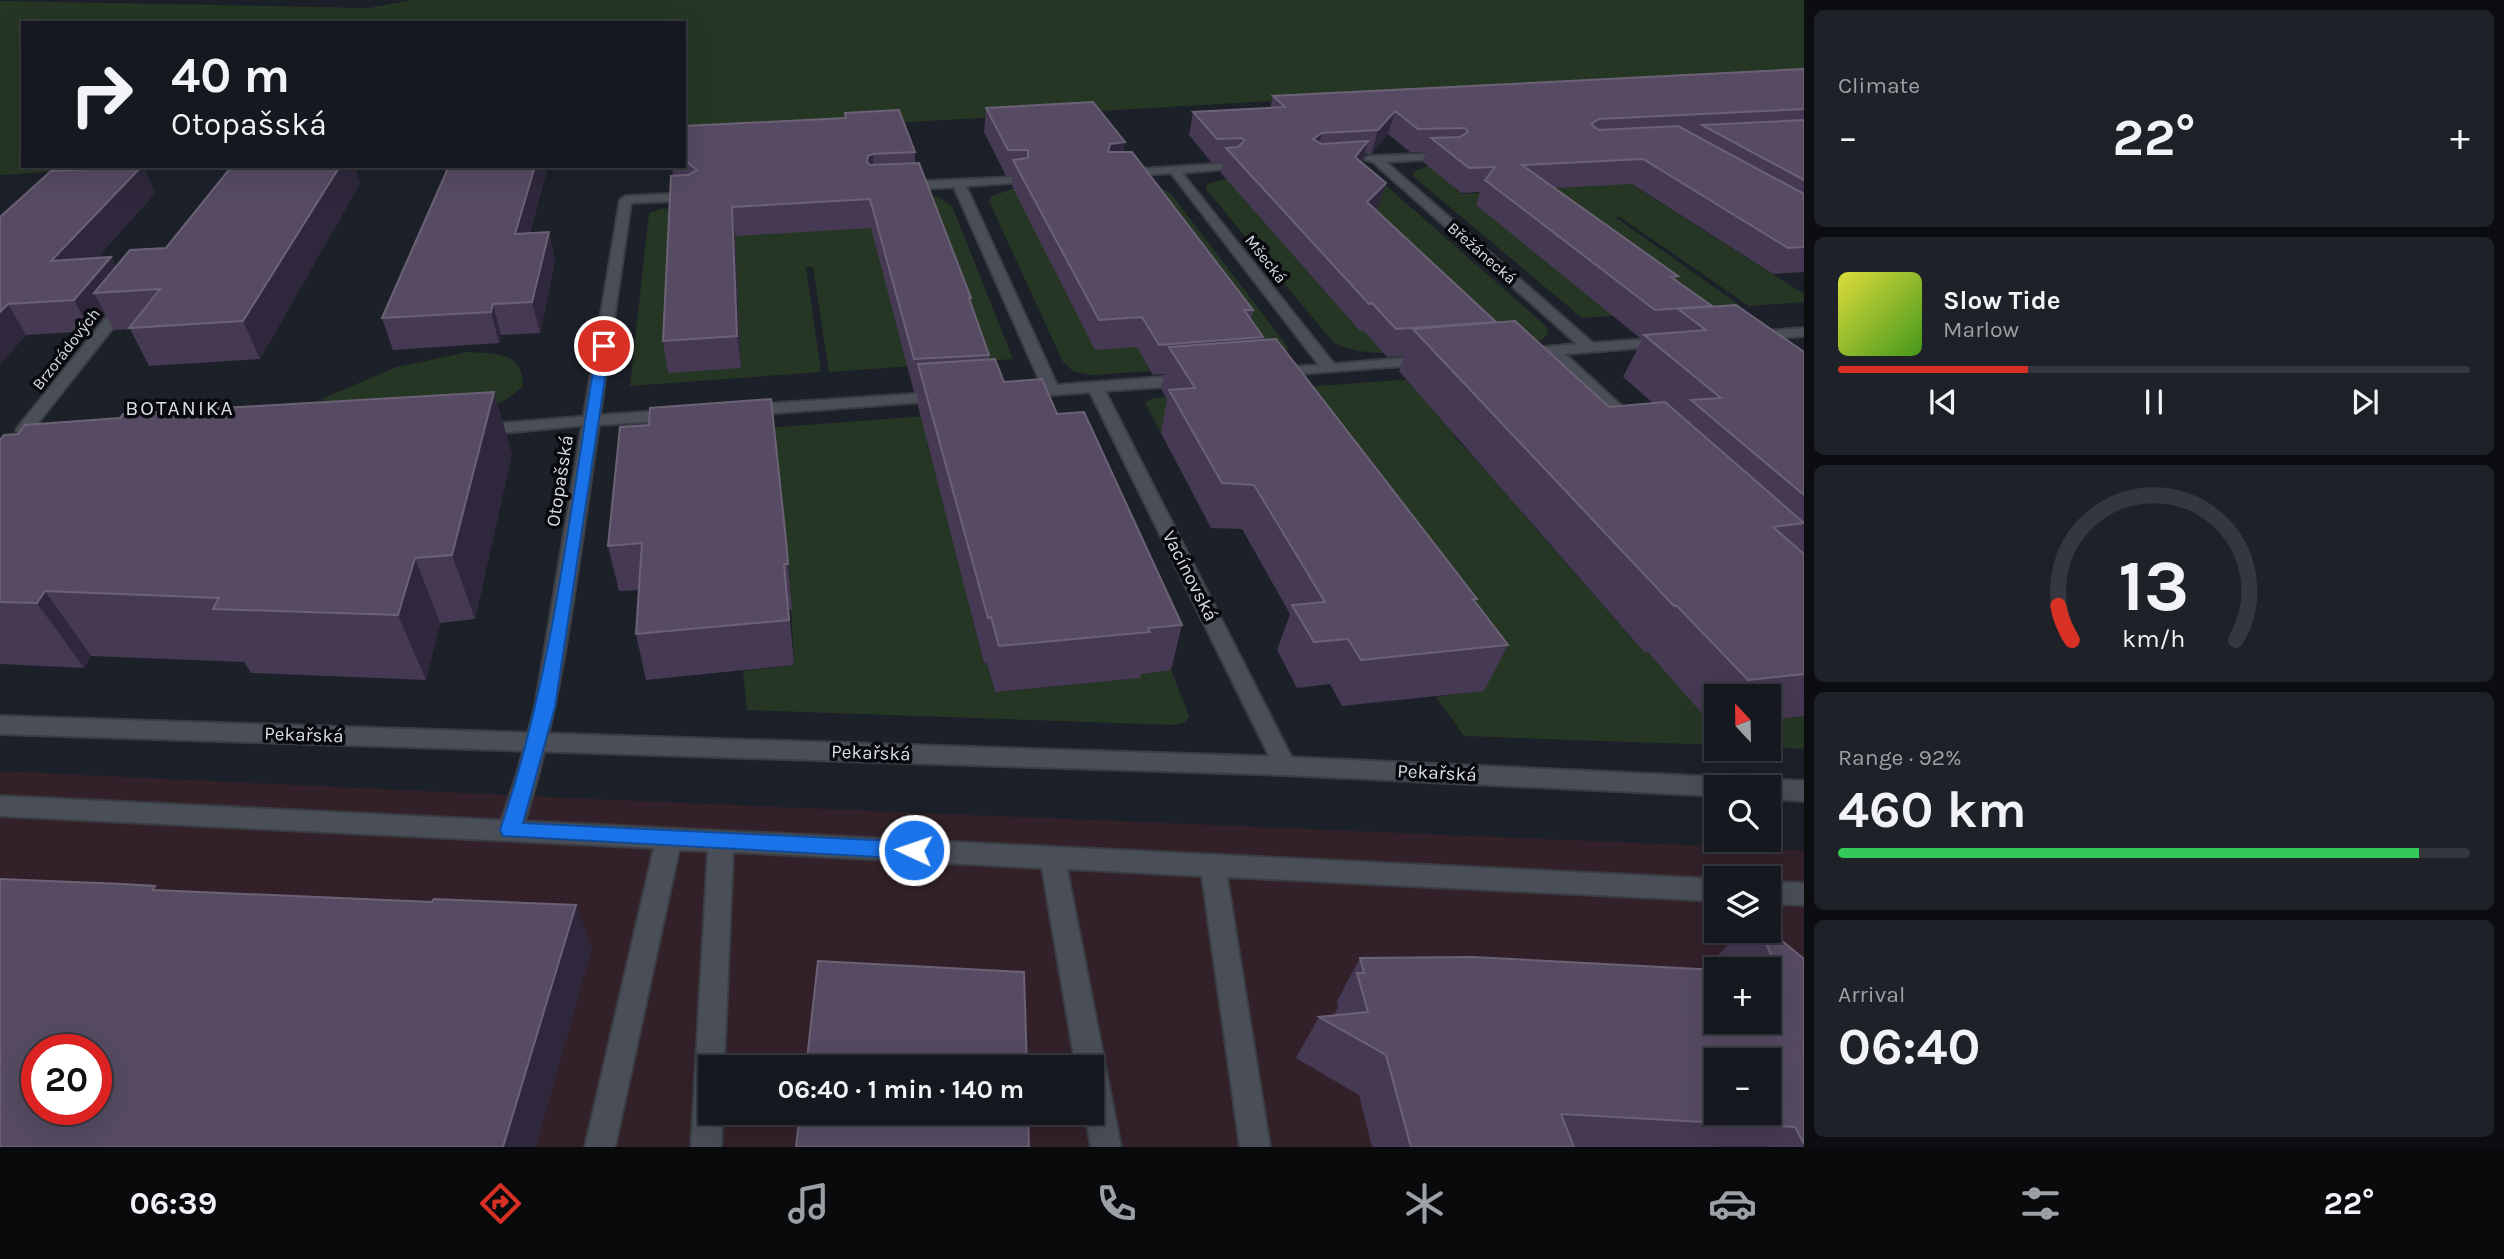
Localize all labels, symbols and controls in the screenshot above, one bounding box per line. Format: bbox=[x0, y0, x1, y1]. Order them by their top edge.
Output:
text: 40 m bbox=[171, 47, 290, 104]
icon: right bbox=[56, 49, 147, 140]
text: Climate bbox=[1838, 72, 1920, 99]
text: Otopašská bbox=[171, 106, 327, 143]
text: 22° bbox=[2112, 107, 2196, 168]
text: − bbox=[1838, 115, 1858, 160]
text: + bbox=[2450, 115, 2470, 160]
street label: Břežánecká bbox=[1444, 218, 1520, 288]
street label: Mšecká bbox=[1241, 231, 1291, 287]
text: Slow Tide bbox=[1943, 285, 2061, 316]
street label: Brzorádových bbox=[28, 304, 104, 394]
pin bbox=[574, 316, 634, 376]
text: Marlow bbox=[1943, 316, 2019, 343]
icon: arrive bbox=[585, 327, 623, 365]
icon: previous bbox=[1924, 383, 1962, 421]
icon: pause bbox=[2135, 383, 2173, 421]
icon: next bbox=[2346, 383, 2384, 421]
district label: BOTANIKA bbox=[125, 396, 235, 420]
street label: Otopašská bbox=[542, 434, 578, 528]
street label: Vacínovská bbox=[1158, 527, 1222, 625]
text: 13 bbox=[2118, 543, 2190, 628]
text: km/h bbox=[2122, 623, 2186, 652]
north arrow bbox=[1704, 684, 1782, 761]
map controls bbox=[1704, 684, 1781, 1125]
street label: Pekařská bbox=[264, 723, 344, 747]
street label: Pekařská bbox=[831, 741, 911, 765]
text: Range · 92% bbox=[1838, 744, 1962, 771]
street label: Pekařská bbox=[1397, 760, 1477, 786]
button: search bbox=[1704, 775, 1781, 852]
text: 460 km bbox=[1838, 779, 2027, 840]
position arrow bbox=[877, 813, 951, 887]
button: layers bbox=[1704, 866, 1781, 943]
button: + bbox=[1704, 957, 1781, 1034]
text: Arrival bbox=[1838, 981, 1905, 1008]
text: 06:40 bbox=[1838, 1016, 1980, 1077]
speed limit sign: 20 bbox=[21, 1034, 112, 1125]
button: − bbox=[1704, 1048, 1781, 1125]
text: 06:40 · 1 min · 140 m bbox=[778, 1074, 1024, 1105]
icon: directions bbox=[476, 1179, 525, 1228]
icon: music bbox=[784, 1179, 833, 1228]
icon: phone bbox=[1092, 1179, 1141, 1228]
icon: climate bbox=[1400, 1179, 1449, 1228]
icon: car bbox=[1708, 1179, 1757, 1228]
icon: filters bbox=[2016, 1179, 2065, 1228]
text: 06:39 bbox=[129, 1185, 217, 1222]
text: 22° bbox=[2323, 1185, 2375, 1222]

